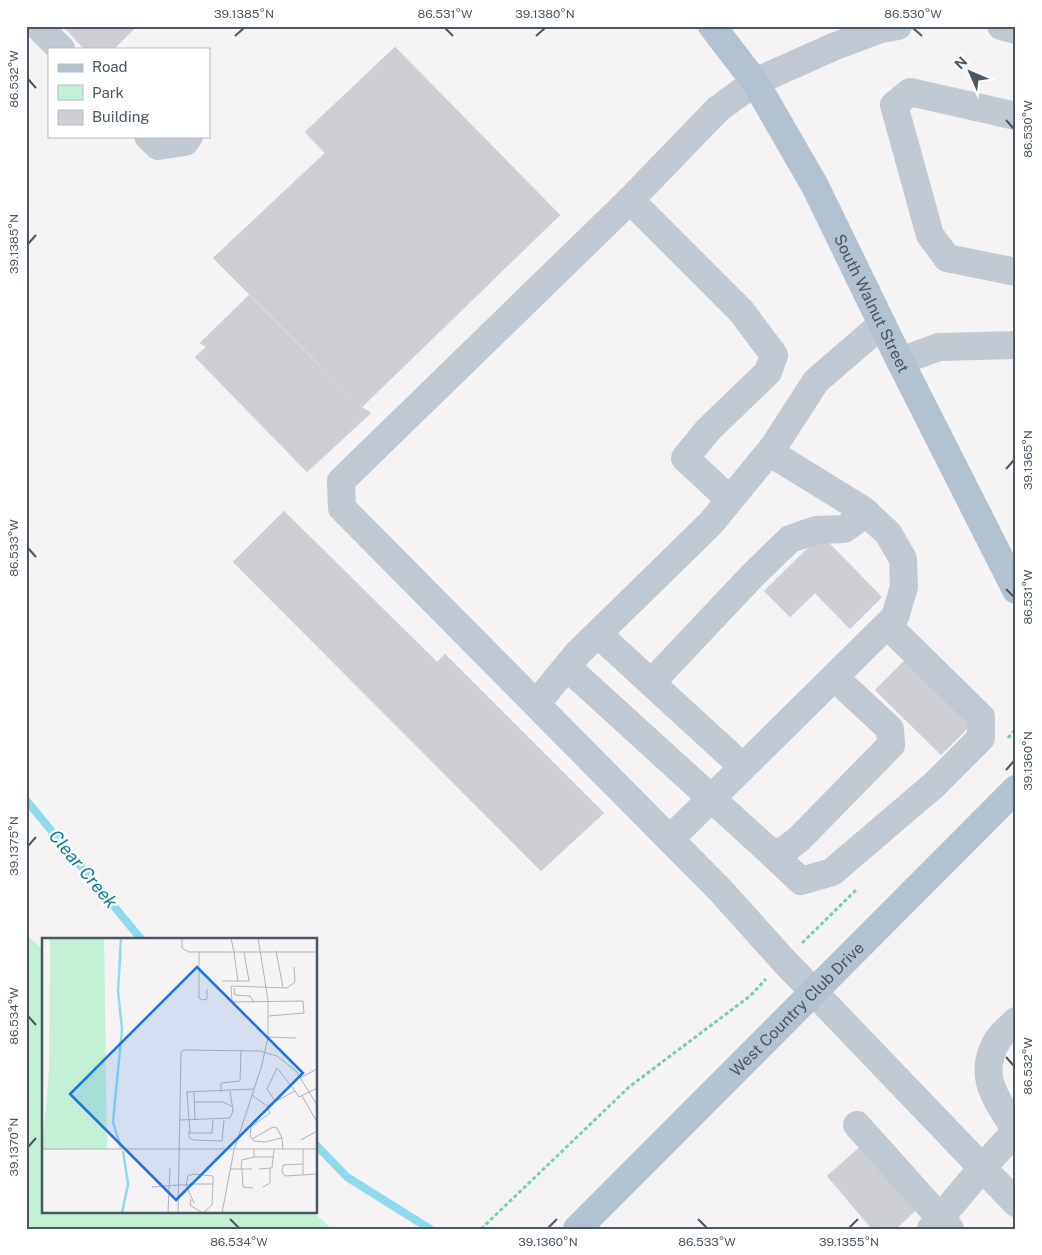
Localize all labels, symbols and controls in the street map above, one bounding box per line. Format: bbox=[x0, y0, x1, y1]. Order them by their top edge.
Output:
text: 39.1385°N bbox=[214, 7, 274, 21]
text: 86.531°W bbox=[418, 7, 473, 21]
text: 39.1380°N bbox=[515, 7, 575, 21]
text: 86.530°W bbox=[884, 7, 942, 21]
legend bbox=[48, 48, 210, 138]
north arrow bbox=[944, 48, 994, 98]
text: 86.532°W bbox=[7, 50, 21, 108]
text: N bbox=[951, 53, 970, 72]
text: Road bbox=[92, 58, 128, 75]
text: Park bbox=[92, 84, 124, 101]
text: 86.530°W bbox=[1021, 100, 1035, 158]
text: Building bbox=[92, 108, 150, 125]
text: 39.1385°N bbox=[7, 214, 21, 274]
street label: South Walnut Street bbox=[830, 231, 913, 376]
text: 39.1365°N bbox=[1021, 430, 1035, 490]
text: 86.533°W bbox=[7, 519, 21, 577]
text: 86.531°W bbox=[1021, 569, 1035, 625]
text: 39.1360°N bbox=[1021, 731, 1035, 791]
text: 39.1375°N bbox=[7, 816, 21, 876]
water label: Clear Creek bbox=[45, 825, 122, 912]
inset map bbox=[42, 938, 318, 1212]
street label: West Country Club Drive bbox=[726, 938, 868, 1080]
text: 86.534°W bbox=[7, 987, 21, 1045]
text: 86.532°W bbox=[1021, 1037, 1035, 1095]
text: 39.1370°N bbox=[7, 1118, 21, 1176]
text: 86.534°W bbox=[210, 1235, 268, 1249]
text: 39.1360°N bbox=[518, 1235, 578, 1249]
text: 86.533°W bbox=[678, 1235, 736, 1249]
text: 39.1355°N bbox=[819, 1235, 879, 1249]

